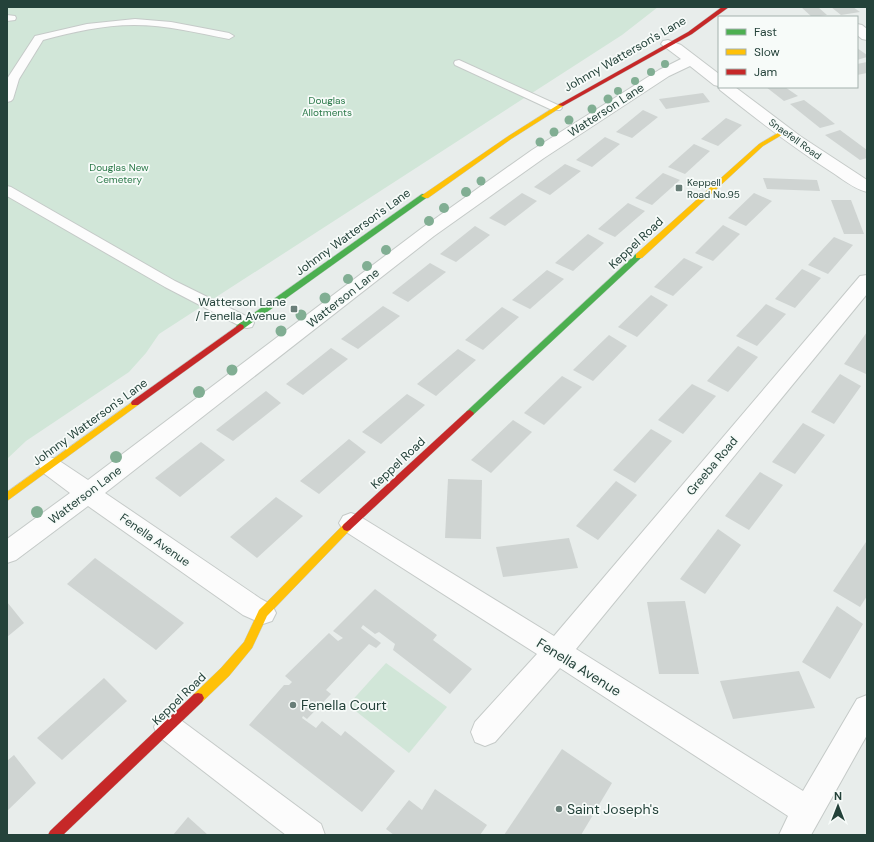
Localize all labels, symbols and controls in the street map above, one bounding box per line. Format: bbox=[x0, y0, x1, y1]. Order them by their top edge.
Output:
street label: Johnny Watterson's Lane bbox=[561, 12, 689, 96]
legend bbox=[718, 16, 858, 88]
text: Fast bbox=[754, 24, 777, 40]
text: Slow bbox=[754, 44, 780, 60]
text: Jam bbox=[754, 64, 777, 80]
street label: Watterson Lane bbox=[565, 79, 647, 141]
park label: Douglas Allotments bbox=[302, 94, 352, 119]
street label: Snaefell Road bbox=[766, 116, 824, 162]
park label: Douglas New Cemetery bbox=[89, 161, 149, 186]
place label: Keppell Road No.95 bbox=[687, 176, 740, 201]
marker: Keppell Road No.95 bbox=[674, 183, 684, 193]
street label: Johnny Watterson's Lane bbox=[292, 185, 414, 279]
street label: Keppel Road bbox=[605, 214, 667, 272]
street label: Watterson Lane bbox=[304, 265, 383, 331]
place label: Watterson Lane / Fenella Avenue bbox=[196, 294, 286, 324]
marker: Watterson Lane / Fenella Avenue bbox=[289, 304, 299, 314]
street label: Johnny Watterson's Lane bbox=[29, 375, 151, 469]
street label: Greeba Road bbox=[683, 433, 741, 499]
street label: Keppel Road bbox=[367, 434, 429, 492]
street label: Watterson Lane bbox=[45, 462, 125, 528]
street label: Fenella Avenue bbox=[117, 510, 194, 570]
street label: Fenella Avenue bbox=[533, 634, 625, 700]
street label: Keppel Road bbox=[149, 669, 209, 729]
place label: Fenella Court bbox=[301, 696, 387, 714]
marker: Fenella Court bbox=[288, 700, 298, 710]
north arrow bbox=[818, 786, 858, 826]
text: N bbox=[834, 789, 842, 803]
place label: Saint Joseph's bbox=[567, 800, 659, 818]
marker: Saint Joseph's bbox=[554, 804, 564, 814]

